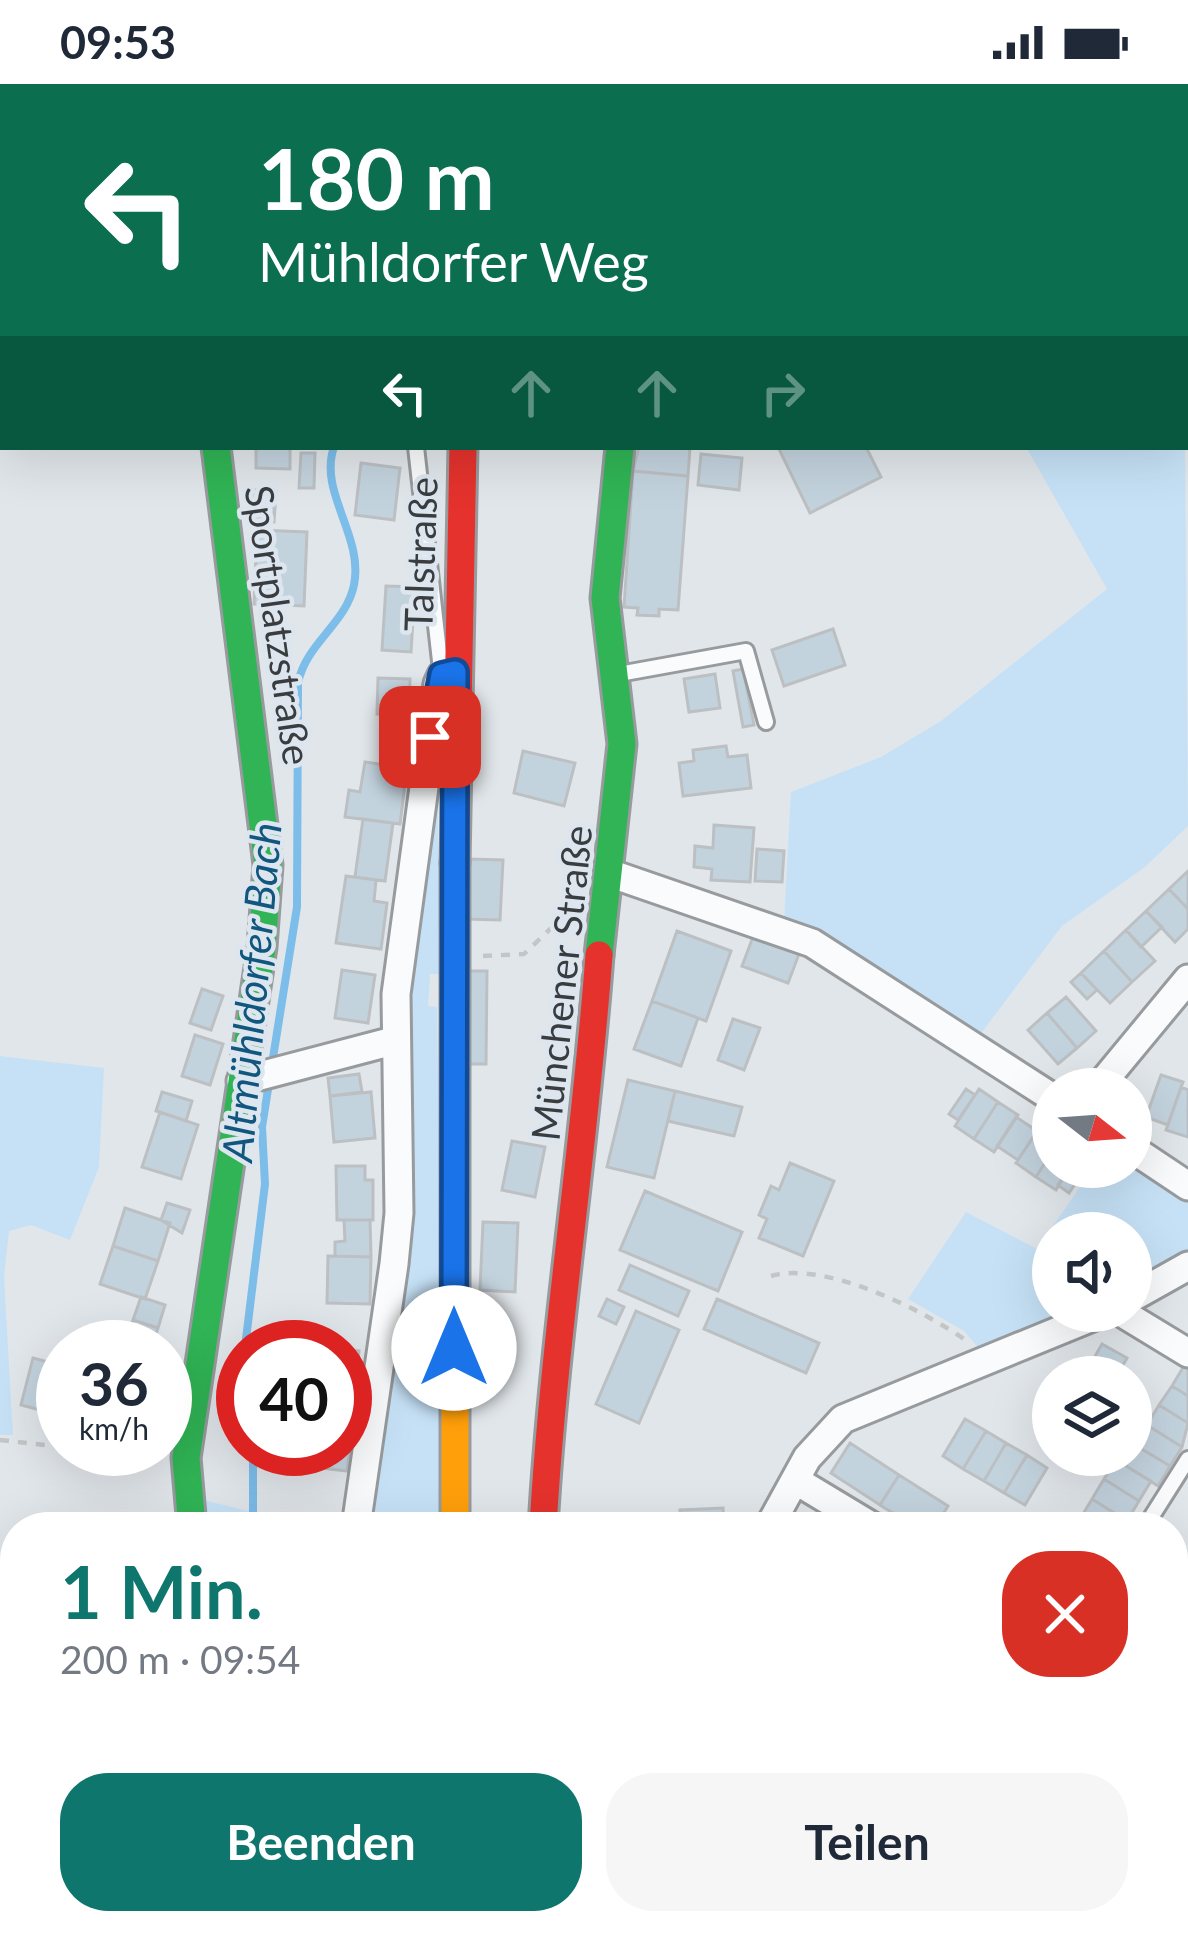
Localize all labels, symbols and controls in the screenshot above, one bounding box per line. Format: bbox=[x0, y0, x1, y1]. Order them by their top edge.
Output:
text: 09:53 bbox=[60, 15, 176, 69]
text: 180 m bbox=[258, 127, 495, 228]
icon: left bbox=[60, 132, 216, 288]
text: Mühldorfer Weg bbox=[258, 229, 649, 294]
icon: left bbox=[372, 360, 438, 426]
icon: ahead bbox=[498, 360, 564, 426]
icon: ahead bbox=[624, 360, 690, 426]
icon: right bbox=[750, 360, 816, 426]
street label: Talstraße bbox=[394, 476, 446, 632]
street label: Sportplatzstraße bbox=[237, 482, 321, 768]
pin bbox=[379, 686, 481, 788]
icon: arrive bbox=[397, 704, 463, 770]
water label: Altmühldorfer Bach bbox=[211, 820, 291, 1166]
street label: Münchener Straße bbox=[522, 823, 600, 1143]
north arrow bbox=[1032, 1068, 1152, 1188]
map controls bbox=[1032, 1068, 1152, 1476]
button: sound bbox=[1032, 1212, 1152, 1332]
position arrow bbox=[391, 1285, 517, 1411]
speed limit sign: 40 bbox=[216, 1320, 372, 1476]
text: 36 bbox=[79, 1347, 149, 1419]
button: layers bbox=[1032, 1356, 1152, 1476]
text: km/h bbox=[79, 1410, 149, 1446]
text: 1 Min. bbox=[60, 1548, 263, 1634]
button: close bbox=[1002, 1551, 1128, 1677]
text: 200 m · 09:54 bbox=[60, 1636, 300, 1682]
button: Beenden bbox=[60, 1773, 582, 1911]
button: Teilen bbox=[606, 1773, 1128, 1911]

